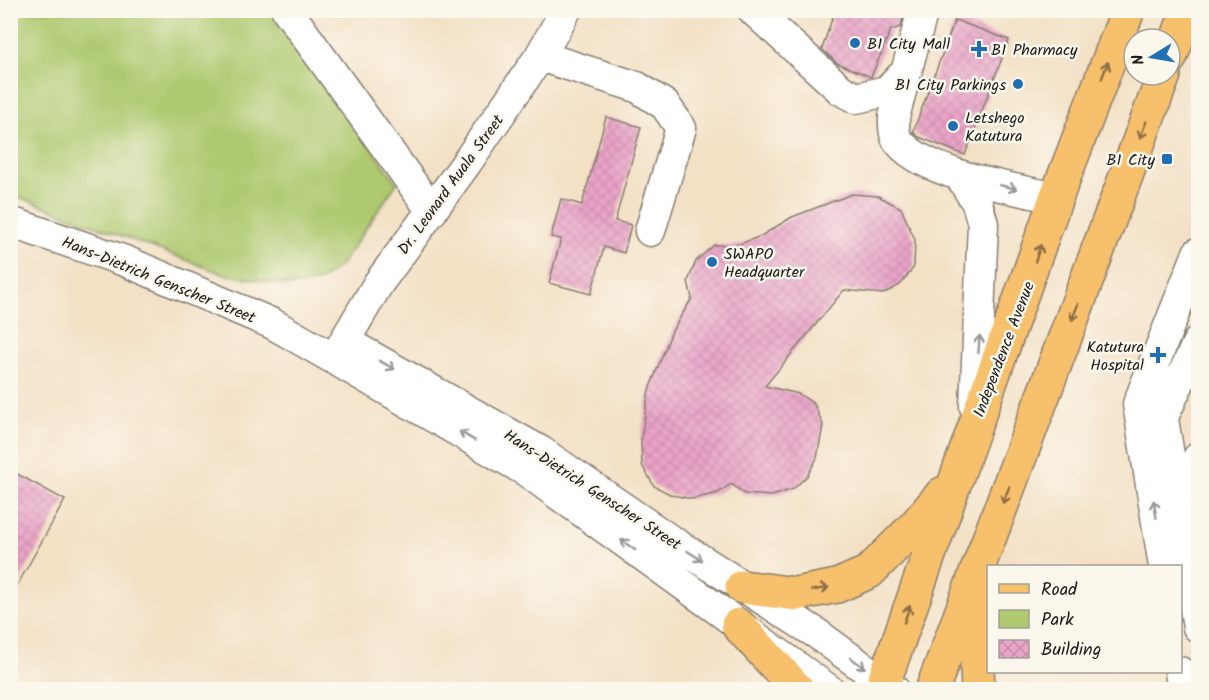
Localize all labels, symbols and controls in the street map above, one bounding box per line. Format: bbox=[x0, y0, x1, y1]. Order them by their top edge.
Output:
north arrow bbox=[1122, 27, 1182, 87]
place label: B1 City Mall bbox=[867, 32, 950, 57]
marker: B1 City Mall bbox=[848, 36, 862, 50]
place label: B1 Pharmacy bbox=[991, 38, 1078, 63]
marker: B1 Pharmacy bbox=[972, 42, 986, 56]
text: N bbox=[1126, 52, 1152, 67]
one-way arrow bbox=[1100, 61, 1111, 80]
place label: B1 City Parkings bbox=[895, 73, 1006, 98]
marker: B1 City Parkings bbox=[1011, 77, 1025, 91]
place label: Letshego Katutura bbox=[965, 106, 1025, 149]
street label: Dr. Leonard Auala Street bbox=[392, 109, 511, 260]
marker: Letshego Katutura bbox=[946, 119, 960, 133]
one-way arrow bbox=[1137, 120, 1148, 139]
place label: B1 City bbox=[1106, 148, 1155, 173]
marker: B1 City bbox=[1160, 152, 1174, 166]
one-way arrow bbox=[998, 182, 1018, 193]
street label: Hans-Dietrich Genscher Street bbox=[58, 230, 260, 331]
place label: SWAPO Headquarter bbox=[724, 242, 806, 285]
one-way arrow bbox=[1033, 244, 1044, 263]
marker: SWAPO Headquarter bbox=[705, 255, 719, 269]
street label: Independence Avenue bbox=[967, 278, 1042, 421]
one-way arrow bbox=[1068, 303, 1079, 321]
one-way arrow bbox=[974, 335, 985, 355]
place label: Katutura Hospital bbox=[1086, 335, 1144, 378]
marker: Katutura Hospital bbox=[1149, 346, 1167, 364]
one-way arrow bbox=[377, 360, 395, 371]
street label: Hans-Dietrich Genscher Street bbox=[499, 423, 687, 558]
one-way arrow bbox=[459, 429, 476, 441]
one-way arrow bbox=[1000, 485, 1011, 504]
one-way arrow bbox=[1149, 499, 1160, 519]
one-way arrow bbox=[620, 539, 636, 552]
one-way arrow bbox=[686, 550, 703, 562]
legend bbox=[987, 565, 1182, 673]
text: Road bbox=[1041, 576, 1078, 605]
one-way arrow bbox=[810, 583, 829, 594]
one-way arrow bbox=[903, 605, 914, 624]
text: Park bbox=[1041, 606, 1074, 635]
text: Building bbox=[1041, 636, 1101, 665]
one-way arrow bbox=[849, 657, 865, 669]

